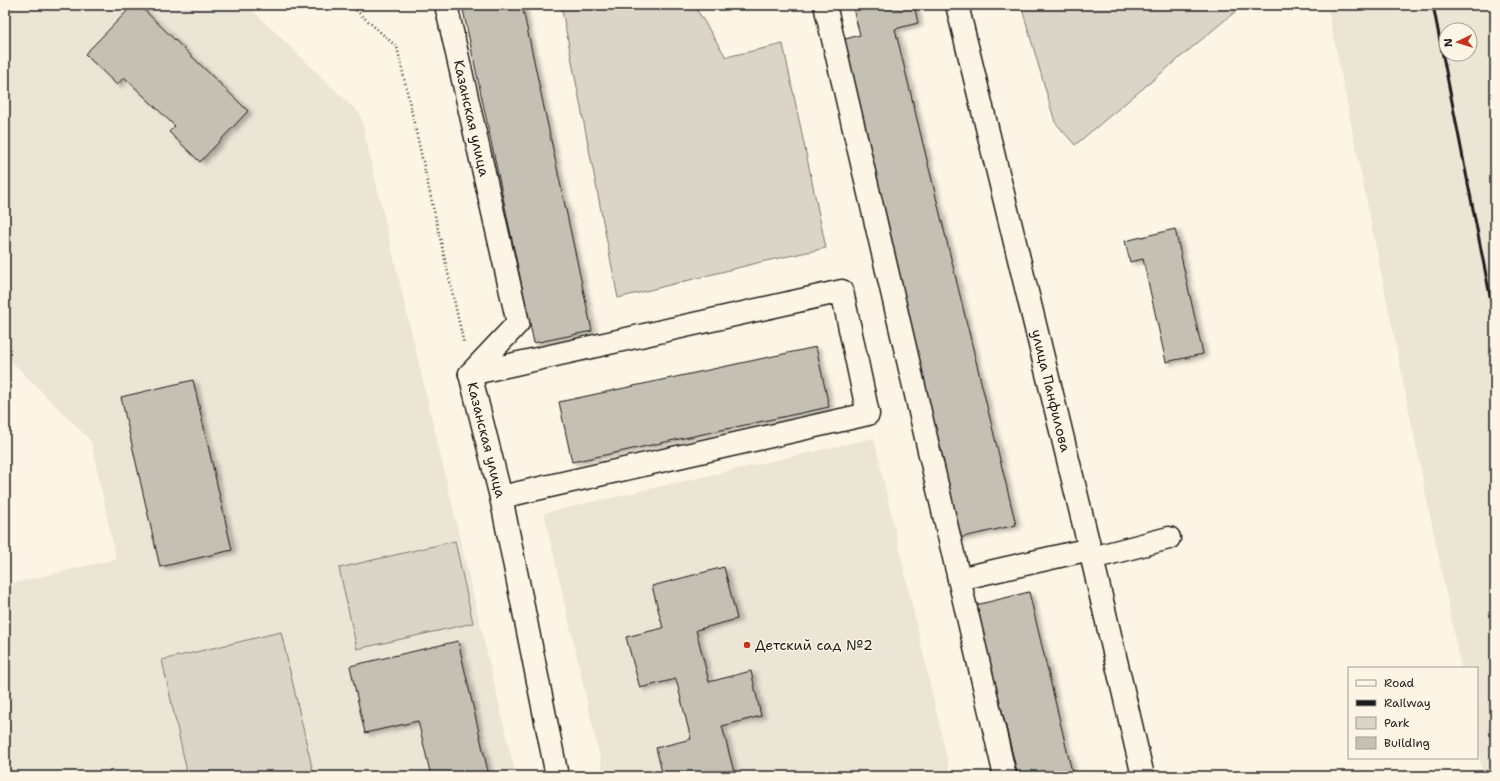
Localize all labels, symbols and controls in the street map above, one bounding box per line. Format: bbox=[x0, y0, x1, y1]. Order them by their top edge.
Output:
north arrow bbox=[1438, 22, 1478, 62]
text: N bbox=[1441, 38, 1456, 48]
street label: Казанская улица bbox=[450, 58, 494, 178]
street label: улица Панфилова bbox=[1028, 328, 1075, 454]
street label: Казанская улица bbox=[463, 380, 510, 500]
place label: Детский сад №2 bbox=[755, 636, 873, 654]
marker: Детский сад №2 bbox=[742, 640, 752, 650]
legend bbox=[1348, 667, 1478, 759]
text: Road bbox=[1384, 675, 1415, 691]
text: Railway bbox=[1384, 695, 1431, 711]
text: Park bbox=[1384, 715, 1410, 731]
text: Building bbox=[1384, 735, 1430, 751]

